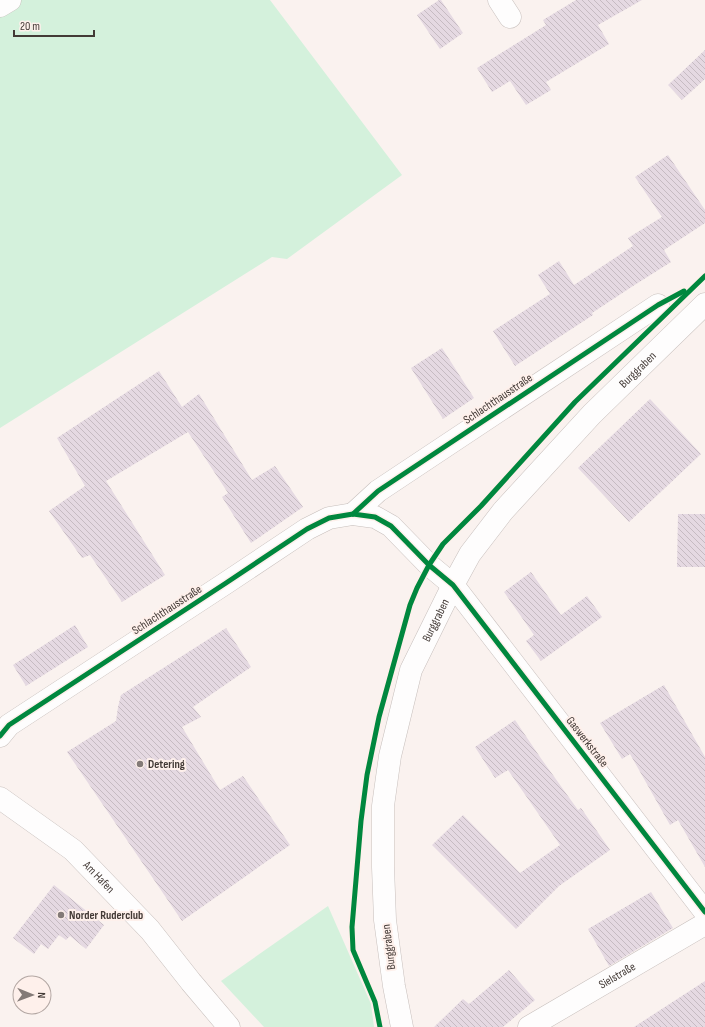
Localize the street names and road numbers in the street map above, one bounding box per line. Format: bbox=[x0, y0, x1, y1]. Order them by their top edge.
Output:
street label: Burggraben bbox=[616, 348, 659, 391]
street label: Schlachthausstraße bbox=[461, 370, 536, 428]
street label: Schlachthausstraße bbox=[129, 582, 205, 638]
street label: Burggraben bbox=[419, 596, 453, 644]
street label: Gaswerkstraße bbox=[563, 714, 611, 770]
street label: Am Hafen bbox=[79, 857, 118, 896]
street label: Burggraben bbox=[379, 923, 399, 971]
street label: Sielstraße bbox=[596, 959, 638, 992]

